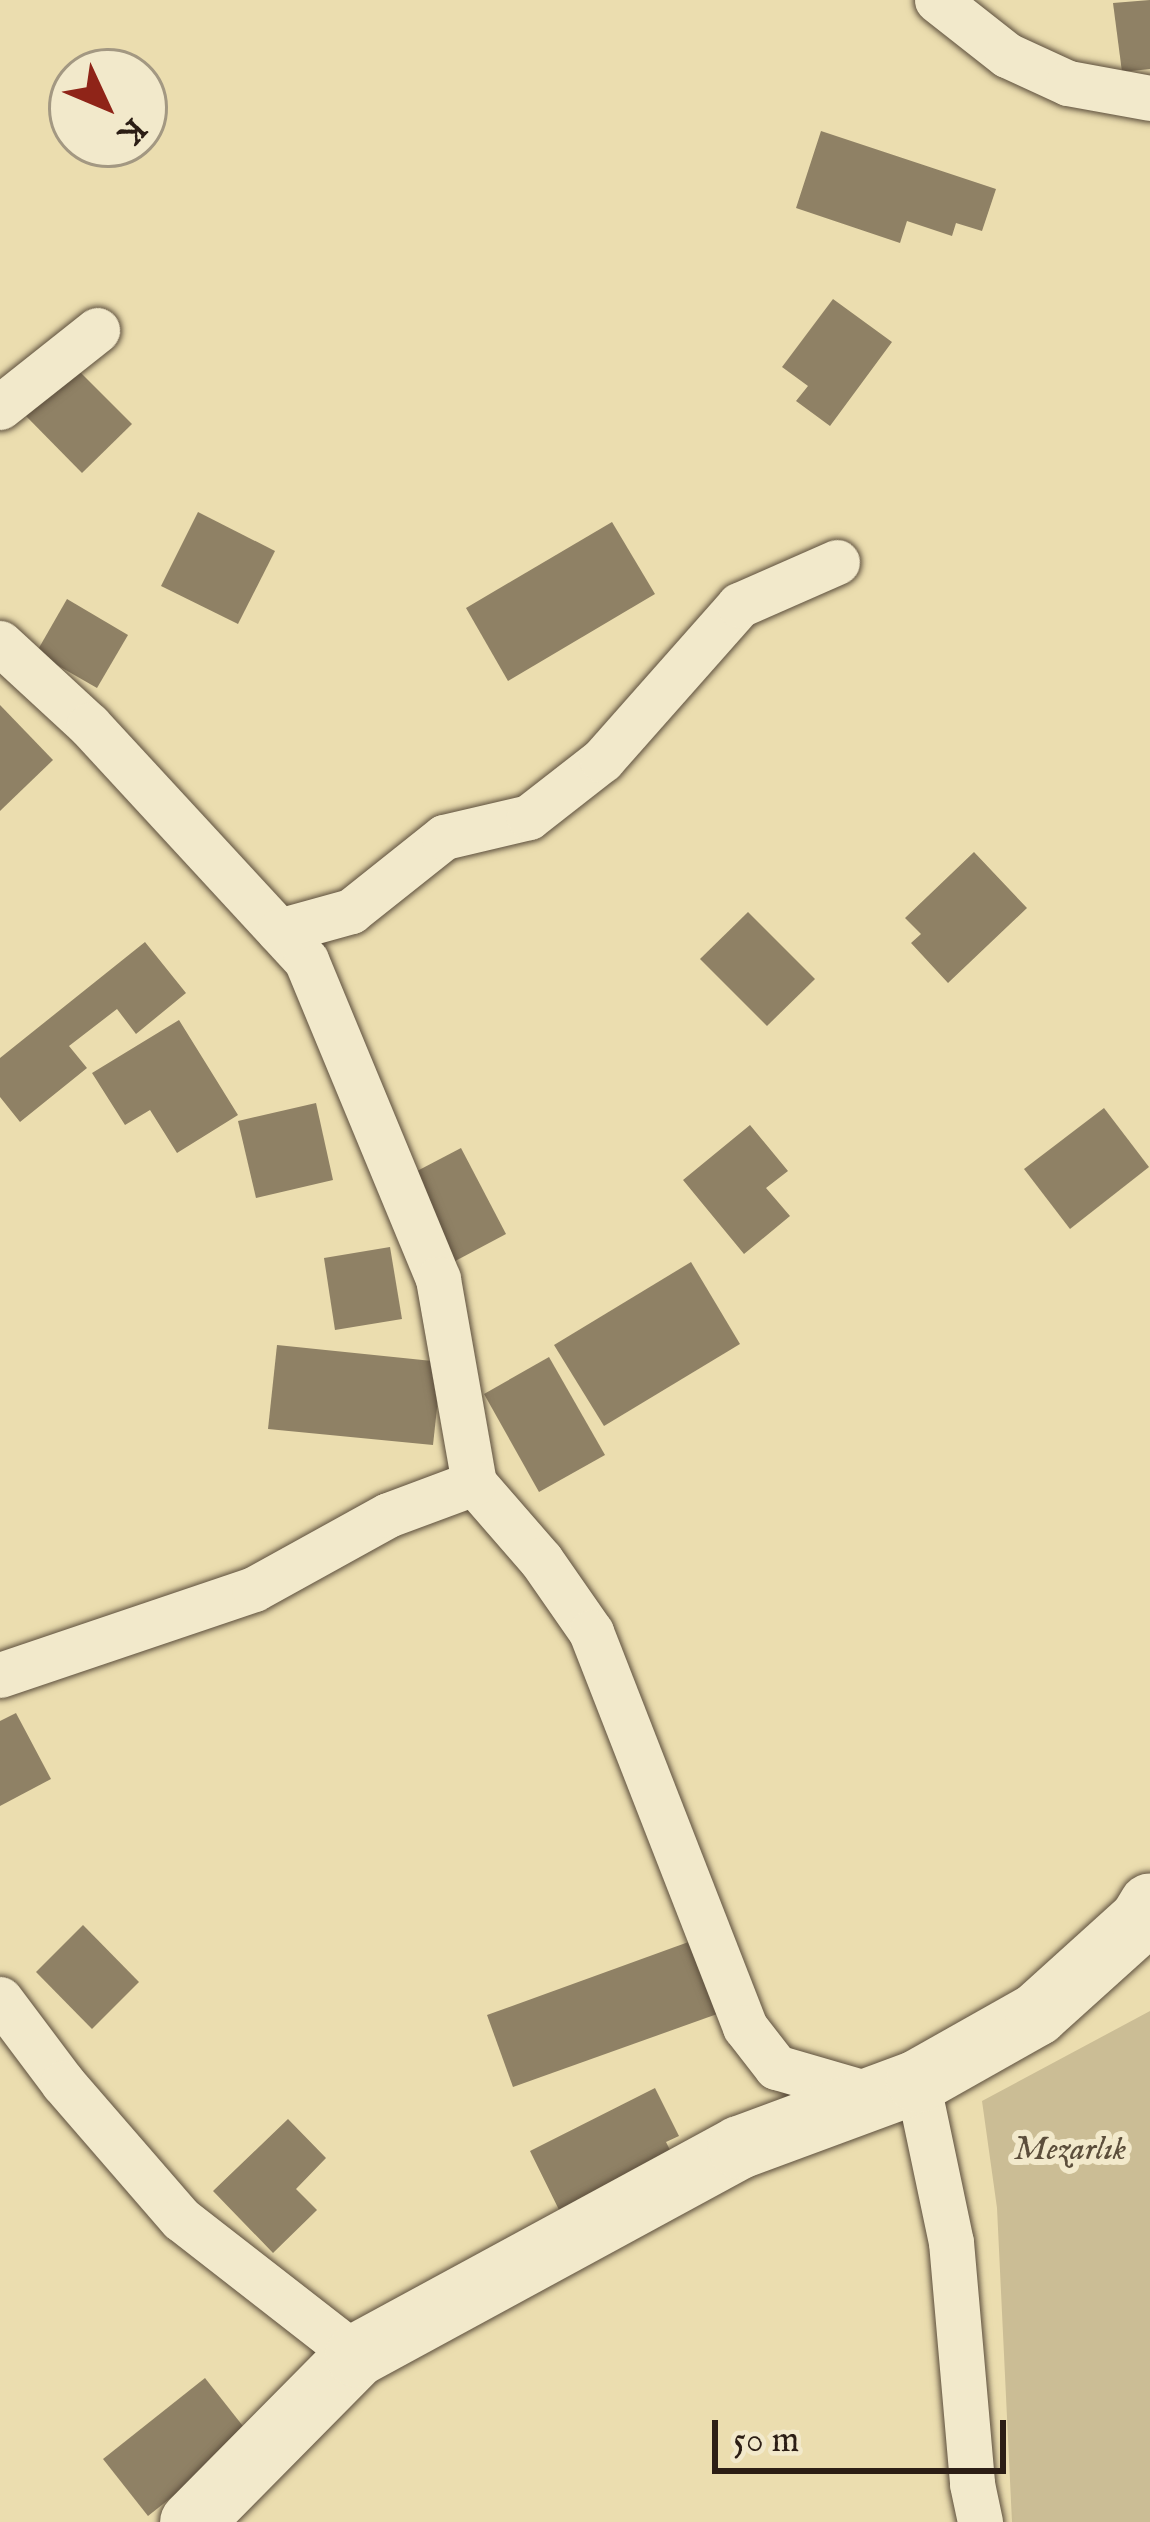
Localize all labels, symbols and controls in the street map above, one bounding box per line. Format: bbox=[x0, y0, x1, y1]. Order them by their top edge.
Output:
north arrow bbox=[48, 48, 168, 168]
text: K bbox=[108, 108, 155, 154]
park label: Mezarlık bbox=[1014, 2131, 1126, 2171]
scale bar bbox=[718, 2396, 1012, 2470]
text: 50 m bbox=[733, 2418, 799, 2464]

